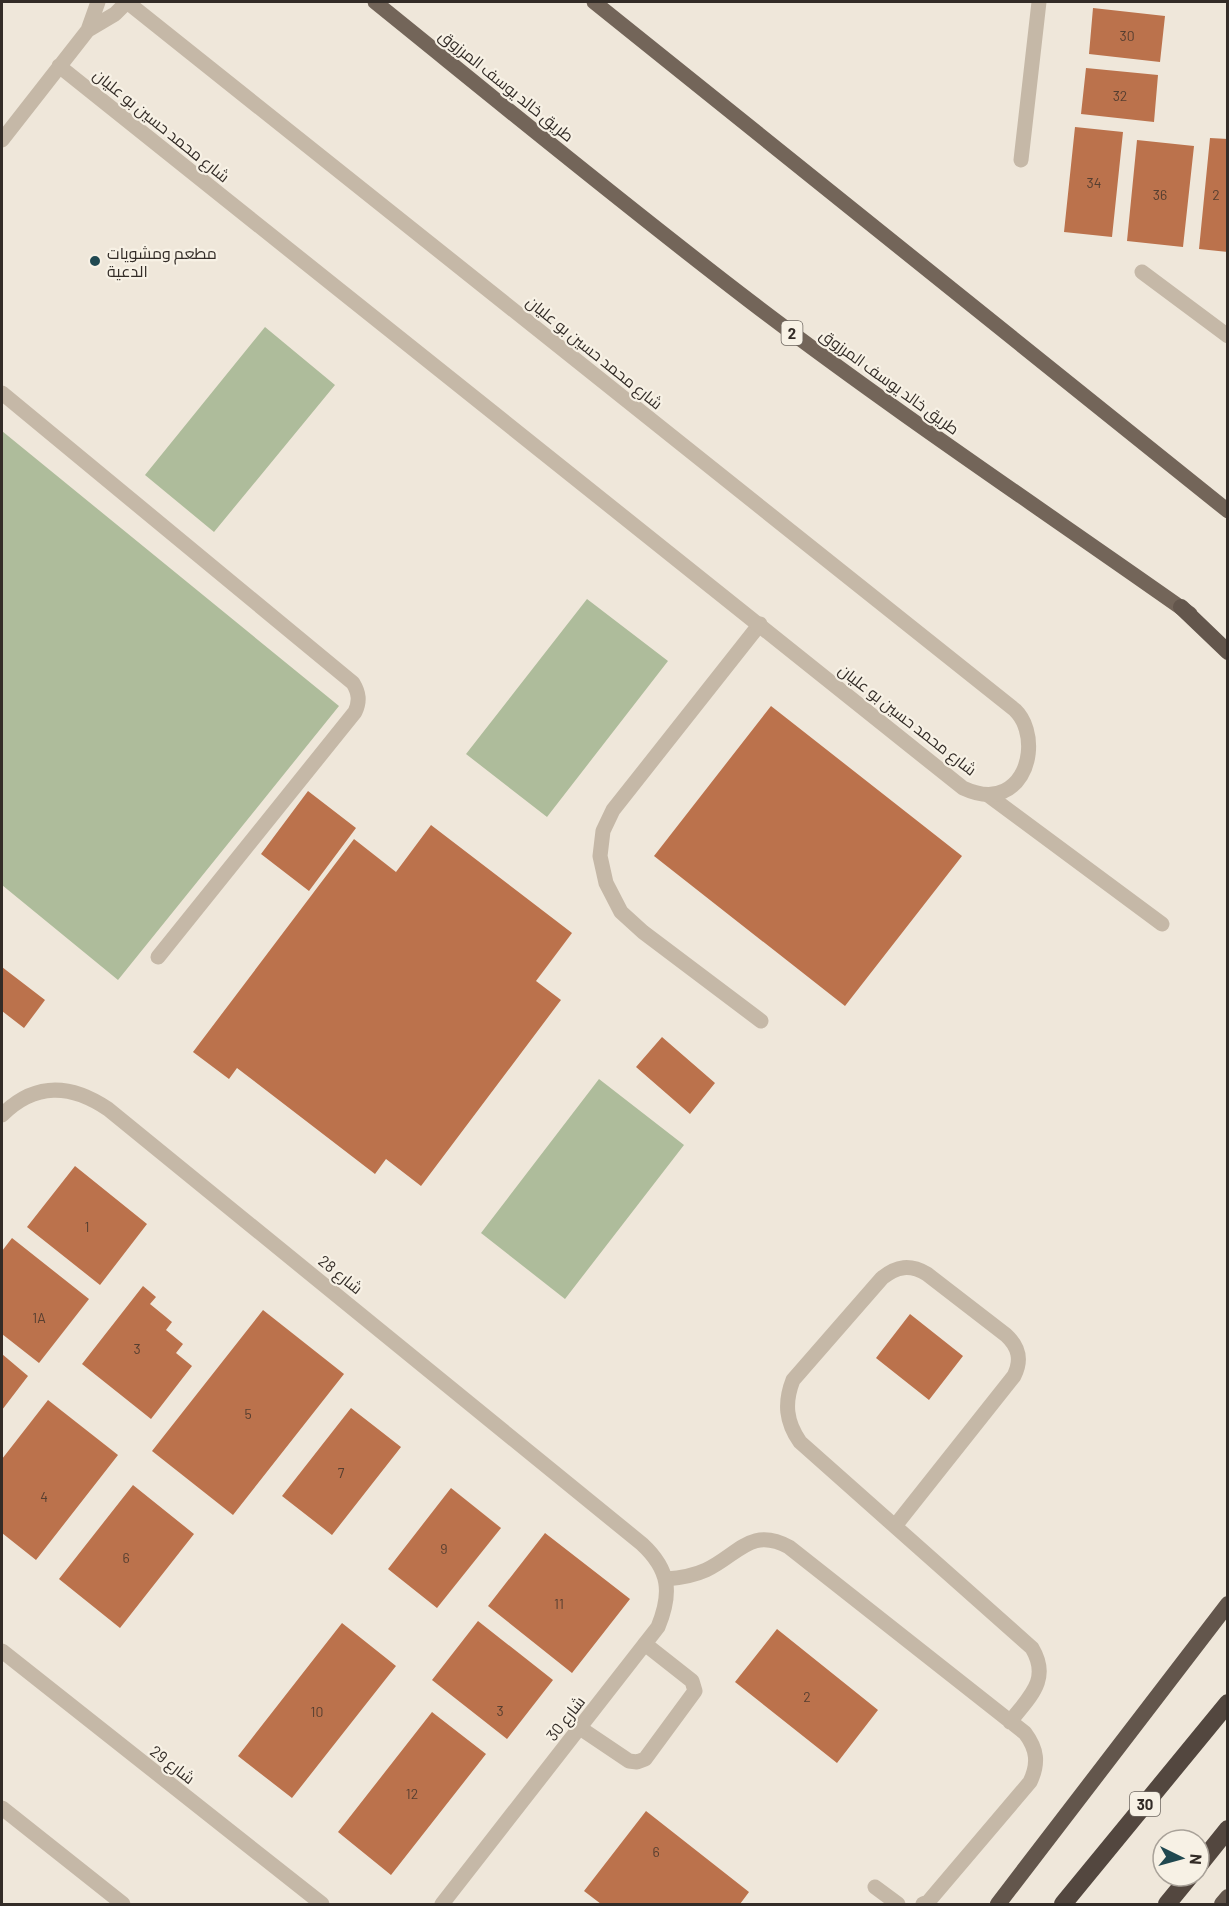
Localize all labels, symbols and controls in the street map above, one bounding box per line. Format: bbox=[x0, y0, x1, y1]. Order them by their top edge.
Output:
street label: طريق خالد يوسف المرزوق bbox=[435, 25, 578, 147]
house number: 30 bbox=[1119, 27, 1135, 44]
street label: شارع محمد حسين بو عليان bbox=[88, 64, 234, 188]
house number: 32 bbox=[1113, 87, 1127, 104]
house number: 34 bbox=[1087, 174, 1101, 191]
house number: 36 bbox=[1153, 186, 1167, 203]
house number: 2 bbox=[1212, 186, 1220, 203]
place label: مطعم ومشويات الدعية bbox=[107, 243, 217, 281]
marker: مطعم ومشويات الدعية bbox=[88, 254, 102, 268]
street label: شارع محمد حسين بو عليان bbox=[521, 291, 667, 415]
road number: 2 bbox=[782, 321, 802, 345]
street label: طريق خالد يوسف المرزوق bbox=[816, 324, 963, 440]
street label: شارع محمد حسين بو عليان bbox=[833, 659, 981, 781]
house number: 1 bbox=[85, 1218, 89, 1235]
street label: شارع 28 bbox=[313, 1251, 367, 1300]
house number: 1A bbox=[32, 1309, 46, 1326]
house number: 3 bbox=[133, 1340, 141, 1357]
house number: 5 bbox=[244, 1405, 252, 1422]
house number: 7 bbox=[338, 1464, 345, 1481]
house number: 4 bbox=[40, 1488, 48, 1505]
house number: 9 bbox=[440, 1540, 448, 1557]
house number: 6 bbox=[122, 1549, 130, 1566]
house number: 11 bbox=[554, 1595, 564, 1612]
house number: 2 bbox=[803, 1688, 811, 1705]
street label: شارع 30 bbox=[542, 1692, 591, 1746]
house number: 3 bbox=[496, 1702, 504, 1719]
house number: 10 bbox=[311, 1703, 323, 1720]
street label: شارع 29 bbox=[145, 1741, 199, 1790]
house number: 12 bbox=[406, 1785, 418, 1802]
road number: 30 bbox=[1130, 1792, 1160, 1816]
north arrow bbox=[1151, 1828, 1211, 1888]
house number: 6 bbox=[652, 1843, 660, 1860]
text: N bbox=[1187, 1853, 1206, 1865]

